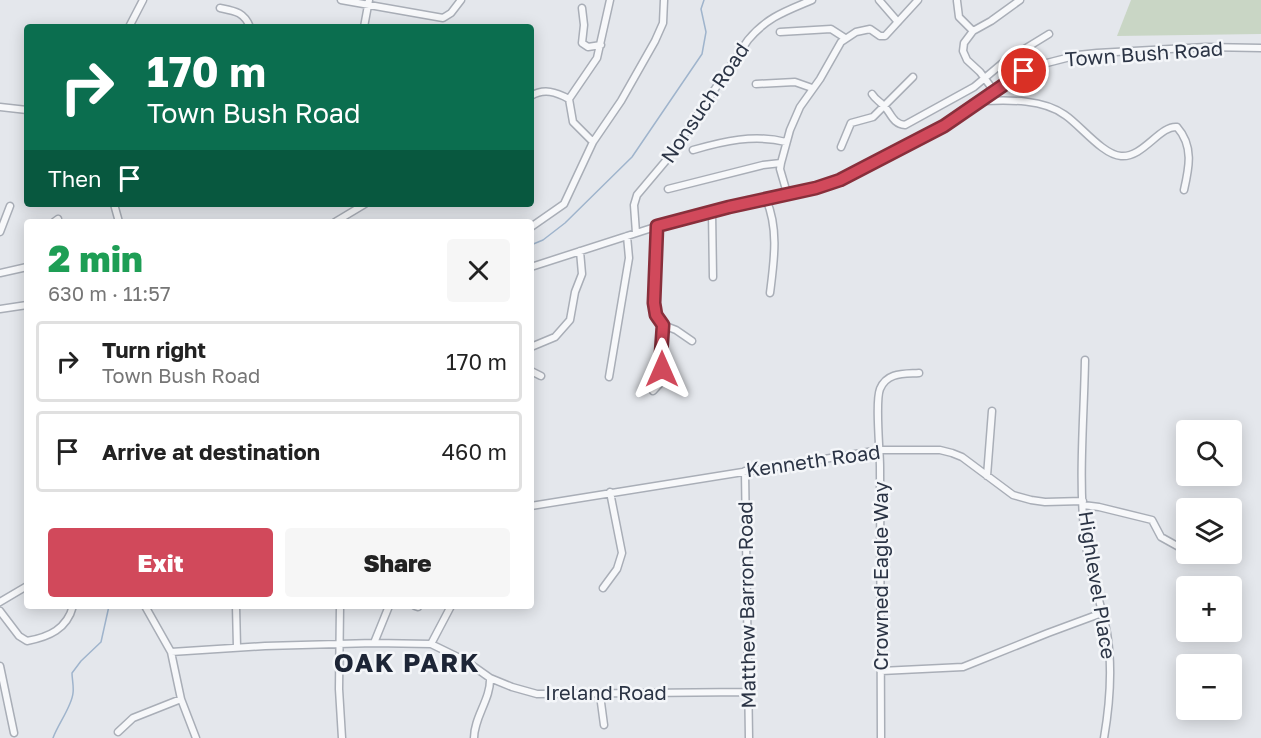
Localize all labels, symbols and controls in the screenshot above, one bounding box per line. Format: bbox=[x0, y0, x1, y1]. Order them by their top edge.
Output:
street label: Town Bush Road bbox=[1064, 36, 1224, 70]
street label: Nonsuch Road bbox=[655, 38, 753, 167]
pin bbox=[998, 45, 1049, 96]
text: 170 m bbox=[147, 46, 266, 96]
icon: right bbox=[48, 48, 126, 126]
icon: arrive bbox=[1007, 54, 1040, 87]
text: Town Bush Road bbox=[147, 97, 361, 129]
icon: arrive bbox=[113, 162, 146, 195]
text: Then bbox=[48, 165, 101, 192]
text: 2 min bbox=[48, 237, 143, 280]
button: close bbox=[447, 239, 510, 302]
text: 630 m · 11:57 bbox=[48, 281, 171, 305]
text: Turn right bbox=[102, 336, 206, 363]
position arrow bbox=[630, 337, 694, 401]
icon: right bbox=[51, 345, 84, 378]
text: 170 m bbox=[446, 348, 507, 375]
text: Town Bush Road bbox=[102, 363, 260, 387]
map controls bbox=[1176, 420, 1242, 720]
button: search bbox=[1176, 420, 1242, 486]
icon: arrive bbox=[51, 435, 84, 468]
text: Arrive at destination bbox=[102, 438, 320, 465]
text: 460 m bbox=[442, 438, 507, 465]
street label: Kenneth Road bbox=[744, 439, 882, 481]
street label: Crowned Eagle Way bbox=[868, 481, 892, 671]
button: layers bbox=[1176, 498, 1242, 564]
street label: Matthew Barron Road bbox=[732, 501, 760, 709]
street label: Highlevel Place bbox=[1074, 509, 1122, 661]
button: Exit bbox=[48, 528, 273, 597]
button: Share bbox=[285, 528, 510, 597]
button: + bbox=[1176, 576, 1242, 642]
district label: OAK PARK bbox=[334, 647, 480, 678]
button: − bbox=[1176, 654, 1242, 720]
street label: Ireland Road bbox=[545, 680, 667, 704]

